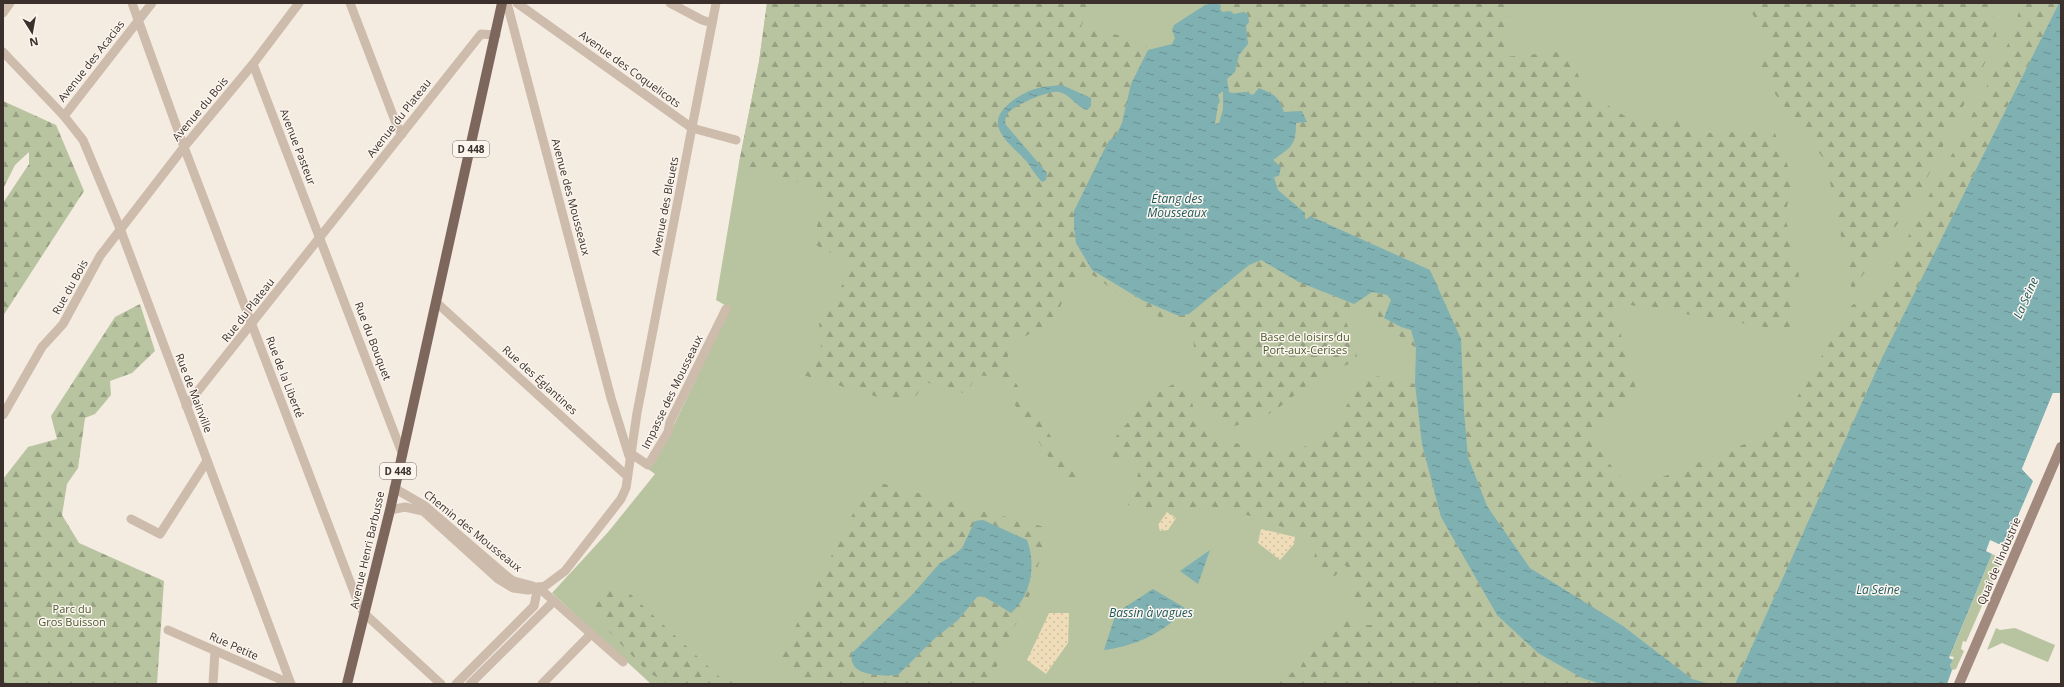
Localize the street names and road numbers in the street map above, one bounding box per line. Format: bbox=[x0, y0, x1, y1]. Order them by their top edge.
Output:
street label: Avenue des Acacias bbox=[54, 17, 127, 105]
street label: Avenue des Coquelicots bbox=[577, 27, 684, 111]
street label: Avenue du Bois bbox=[168, 74, 231, 144]
street label: Avenue du Plateau bbox=[363, 75, 434, 160]
street label: Avenue Pasteur bbox=[277, 107, 320, 188]
street label: Avenue des Mousseaux bbox=[549, 137, 594, 257]
road number: D 448 bbox=[453, 141, 489, 157]
street label: Avenue des Bleuets bbox=[648, 155, 681, 257]
street label: Rue du Bois bbox=[48, 257, 91, 317]
street label: Rue du Plateau bbox=[218, 275, 277, 345]
street label: Rue du Bouquet bbox=[352, 299, 395, 382]
street label: Impasse des Mousseaux bbox=[637, 332, 706, 451]
street label: Rue de la Liberté bbox=[263, 334, 308, 420]
street label: Rue des Églantines bbox=[500, 342, 581, 417]
street label: Rue de Mainville bbox=[172, 351, 216, 435]
road number: D 448 bbox=[380, 463, 416, 479]
street label: Chemin des Mousseaux bbox=[421, 486, 526, 575]
street label: Avenue Henri Barbusse bbox=[346, 490, 387, 610]
street label: Quai de l'Industrie bbox=[1973, 515, 2024, 607]
street label: Rue Petite bbox=[207, 628, 261, 663]

